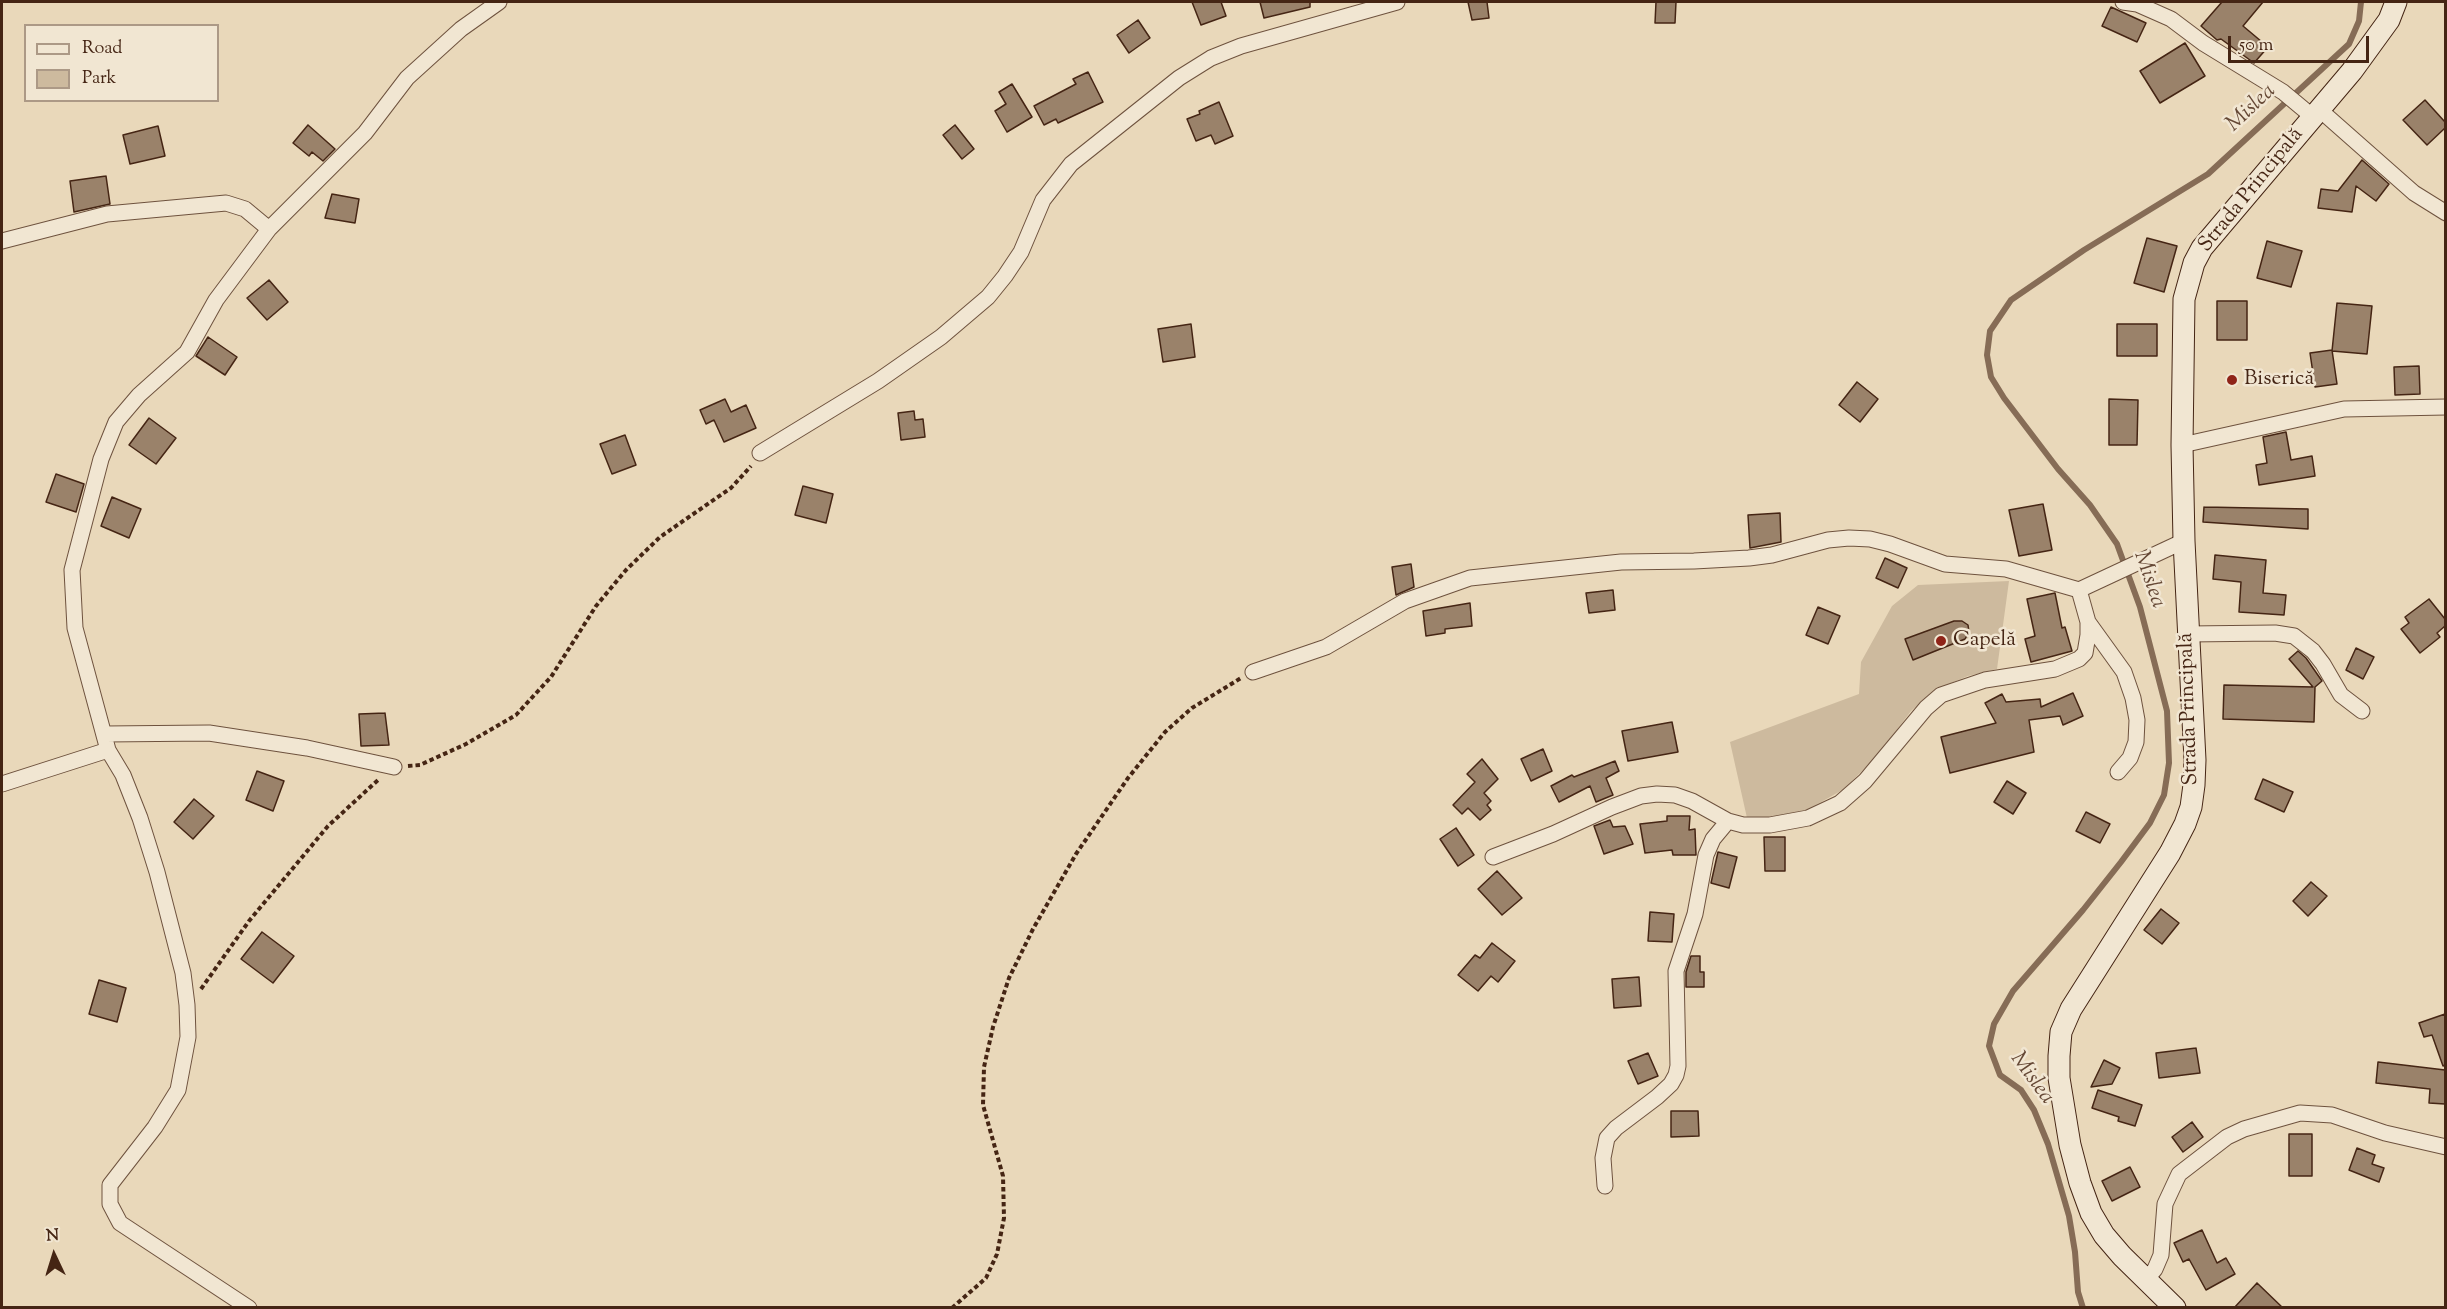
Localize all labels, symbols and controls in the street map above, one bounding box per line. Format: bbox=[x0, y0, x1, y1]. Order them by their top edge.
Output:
legend bbox=[24, 24, 219, 102]
scale bar bbox=[2231, 24, 2372, 62]
text: 50 m bbox=[2239, 33, 2273, 59]
text: Road bbox=[82, 36, 122, 62]
text: Park bbox=[82, 66, 116, 92]
water label: Mislea bbox=[2222, 79, 2282, 139]
street label: Strada Principală bbox=[2194, 124, 2310, 258]
place label: Biserică bbox=[2244, 367, 2314, 393]
marker: Biserică bbox=[2225, 373, 2239, 387]
water label: Mislea bbox=[2126, 548, 2170, 612]
place label: Capelă bbox=[1953, 628, 2016, 654]
street label: Strada Principală bbox=[2175, 632, 2205, 786]
marker: Capelă bbox=[1934, 634, 1948, 648]
water label: Mislea bbox=[2003, 1048, 2059, 1110]
north arrow bbox=[24, 1225, 84, 1285]
text: N bbox=[46, 1225, 60, 1248]

